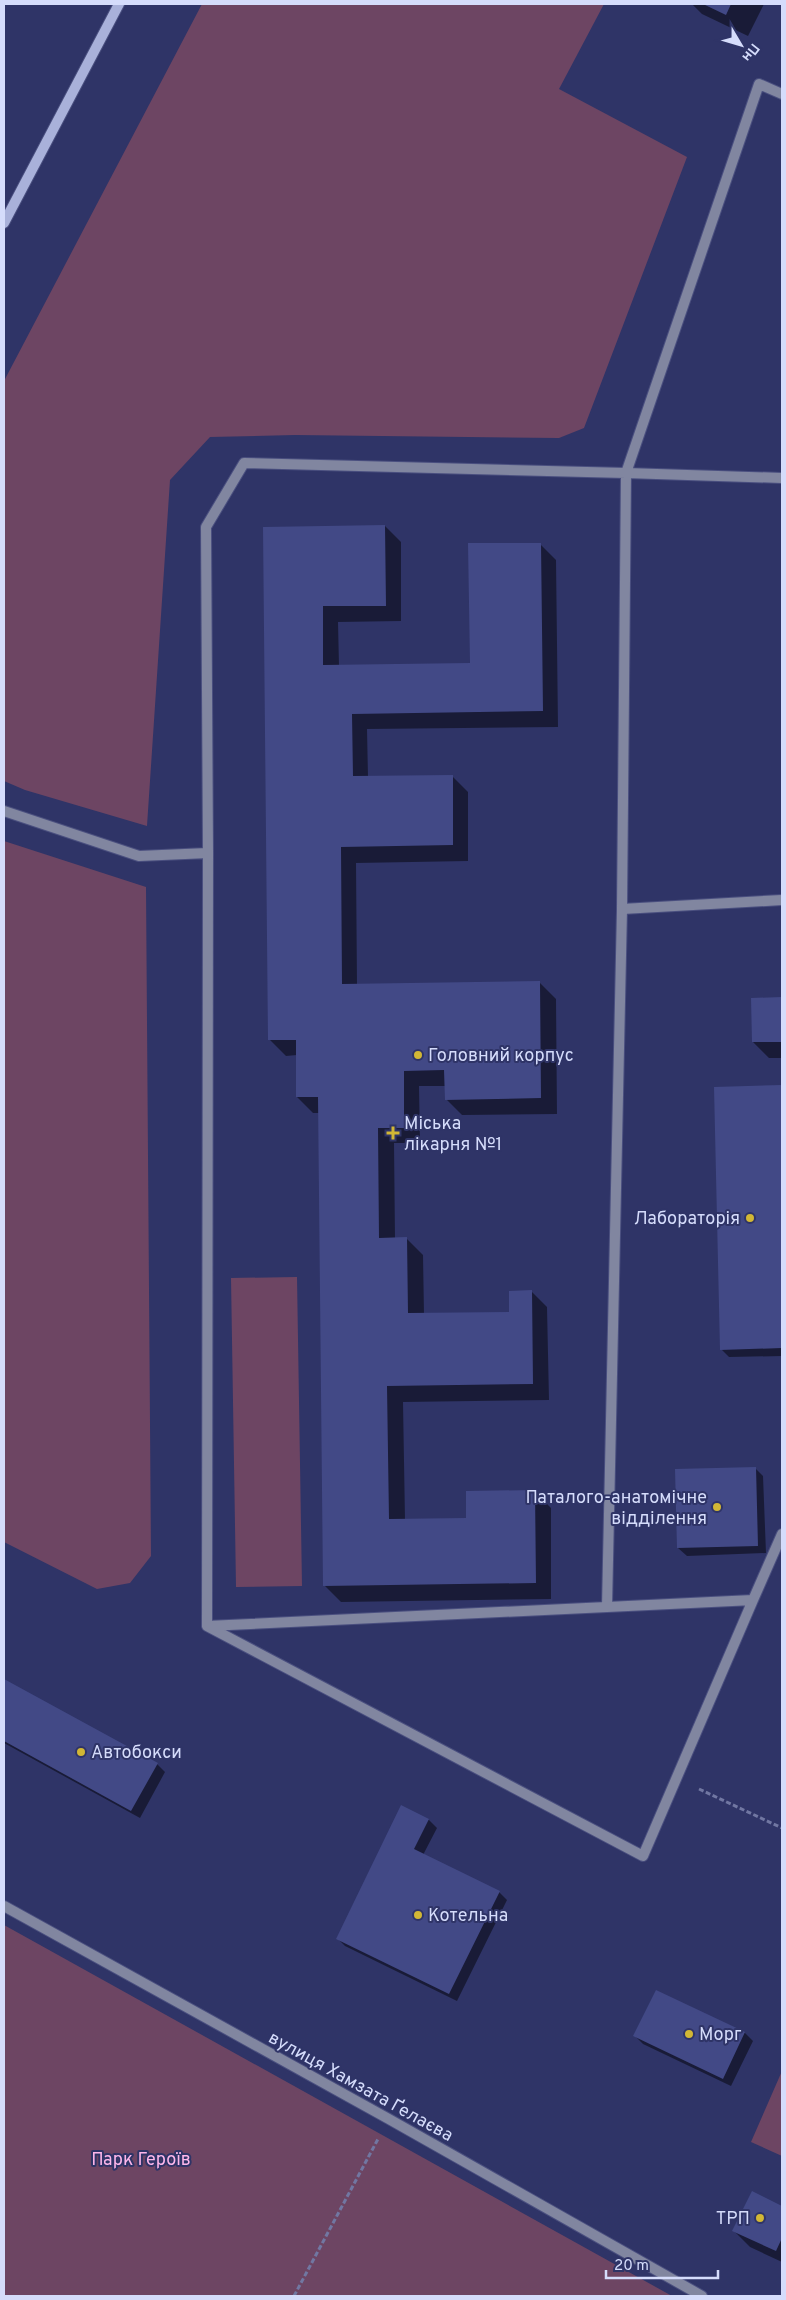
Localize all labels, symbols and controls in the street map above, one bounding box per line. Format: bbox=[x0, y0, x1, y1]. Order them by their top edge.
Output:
north arrow bbox=[716, 20, 766, 70]
text: Пн bbox=[738, 39, 763, 65]
place label: Головний корпус bbox=[428, 1045, 574, 1068]
marker: Головний корпус bbox=[412, 1049, 424, 1061]
place label: Міська лікарня №1 bbox=[404, 1113, 502, 1157]
marker: Міська лікарня №1 bbox=[386, 1126, 400, 1140]
place label: Лабораторія bbox=[634, 1208, 740, 1231]
marker: Лабораторія bbox=[744, 1212, 756, 1224]
place label: Паталого-анатомічне відділення bbox=[525, 1487, 707, 1531]
marker: Паталого-анатомічне відділення bbox=[711, 1501, 723, 1513]
place label: Автобокси bbox=[91, 1742, 182, 1765]
marker: Автобокси bbox=[75, 1746, 87, 1758]
place label: Котельна bbox=[428, 1905, 508, 1928]
marker: Котельна bbox=[412, 1909, 424, 1921]
place label: Морг bbox=[699, 2024, 742, 2047]
street label: вулиця Хамзата Ґелаєва bbox=[264, 2026, 457, 2148]
marker: Морг bbox=[683, 2028, 695, 2040]
park label: Парк Героїв bbox=[91, 2149, 191, 2172]
place label: ТРП bbox=[716, 2208, 750, 2231]
marker: ТРП bbox=[754, 2212, 766, 2224]
scale bar bbox=[606, 2248, 718, 2280]
text: 20 m bbox=[614, 2257, 649, 2276]

